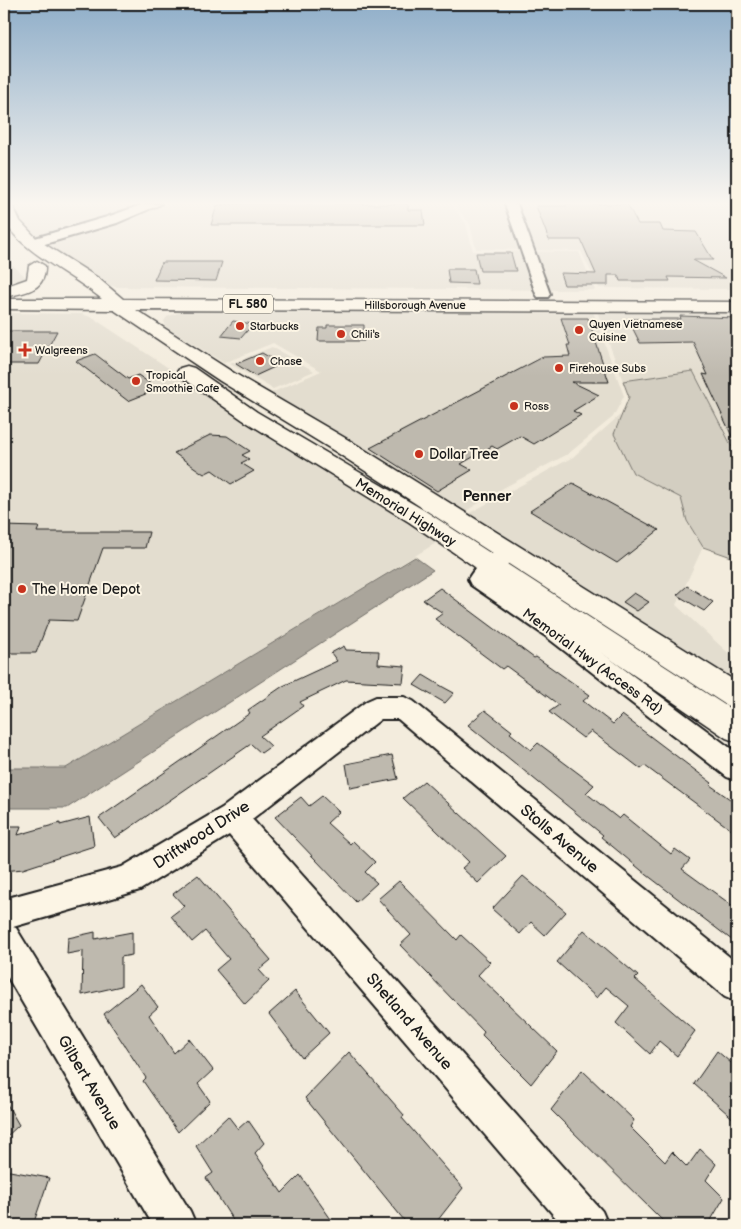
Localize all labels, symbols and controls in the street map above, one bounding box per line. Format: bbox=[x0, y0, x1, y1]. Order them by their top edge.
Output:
road number: FL 580 bbox=[223, 294, 273, 314]
street label: Hillsborough Avenue bbox=[364, 299, 466, 312]
place label: Quyen Vietnamese Cuisine bbox=[589, 318, 683, 344]
marker: Starbucks bbox=[234, 320, 246, 332]
place label: Starbucks bbox=[250, 320, 299, 333]
marker: Quyen Vietnamese Cuisine bbox=[573, 324, 585, 336]
marker: Chili's bbox=[335, 328, 347, 340]
place label: Chili's bbox=[351, 328, 380, 341]
marker: Walgreens bbox=[19, 344, 31, 356]
place label: Walgreens bbox=[35, 344, 88, 357]
marker: Chase bbox=[254, 355, 266, 367]
place label: Chase bbox=[270, 355, 303, 368]
marker: Firehouse Subs bbox=[553, 362, 565, 374]
place label: Firehouse Subs bbox=[569, 362, 646, 375]
place label: Tropical Smoothie Cafe bbox=[146, 369, 220, 395]
marker: Tropical Smoothie Cafe bbox=[130, 375, 142, 387]
marker: Ross bbox=[508, 400, 520, 412]
place label: Ross bbox=[524, 400, 550, 413]
place label: Dollar Tree bbox=[429, 446, 499, 463]
marker: Dollar Tree bbox=[413, 448, 425, 460]
street label: Memorial Highway bbox=[352, 475, 460, 551]
district label: Penner bbox=[463, 487, 512, 506]
place label: The Home Depot bbox=[32, 581, 141, 598]
marker: The Home Depot bbox=[16, 583, 28, 595]
street label: Memorial Hwy (Access Rd) bbox=[519, 605, 666, 718]
street label: Driftwood Drive bbox=[150, 797, 254, 873]
street label: Stolls Avenue bbox=[516, 801, 602, 878]
street label: Shetland Avenue bbox=[362, 970, 456, 1075]
street label: Gilbert Avenue bbox=[53, 1032, 125, 1134]

